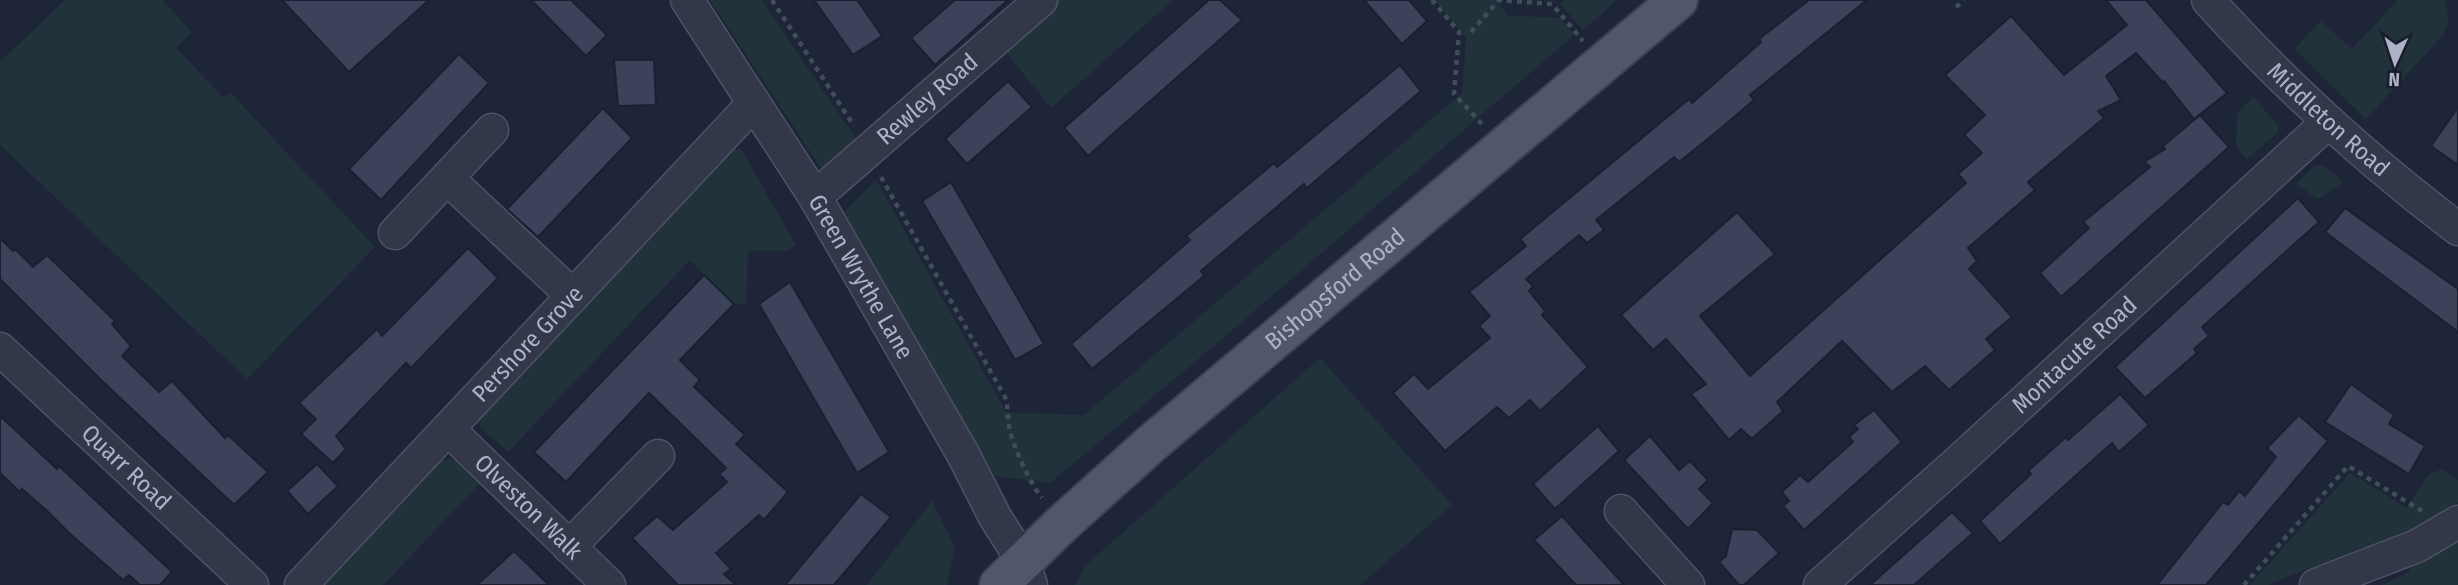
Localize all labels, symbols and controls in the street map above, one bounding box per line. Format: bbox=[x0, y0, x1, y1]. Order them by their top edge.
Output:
north arrow bbox=[2360, 28, 2430, 98]
street label: Rewley Road bbox=[871, 48, 983, 151]
street label: Middleton Road bbox=[2262, 57, 2395, 182]
text: N bbox=[2388, 68, 2400, 91]
street label: Green Wrythe Lane bbox=[803, 190, 919, 364]
street label: Bishopsford Road bbox=[1260, 222, 1410, 355]
street label: Pershore Grove bbox=[466, 280, 589, 408]
street label: Montacute Road bbox=[2006, 291, 2143, 419]
street label: Quarr Road bbox=[76, 419, 177, 516]
street label: Olveston Walk bbox=[469, 449, 589, 566]

